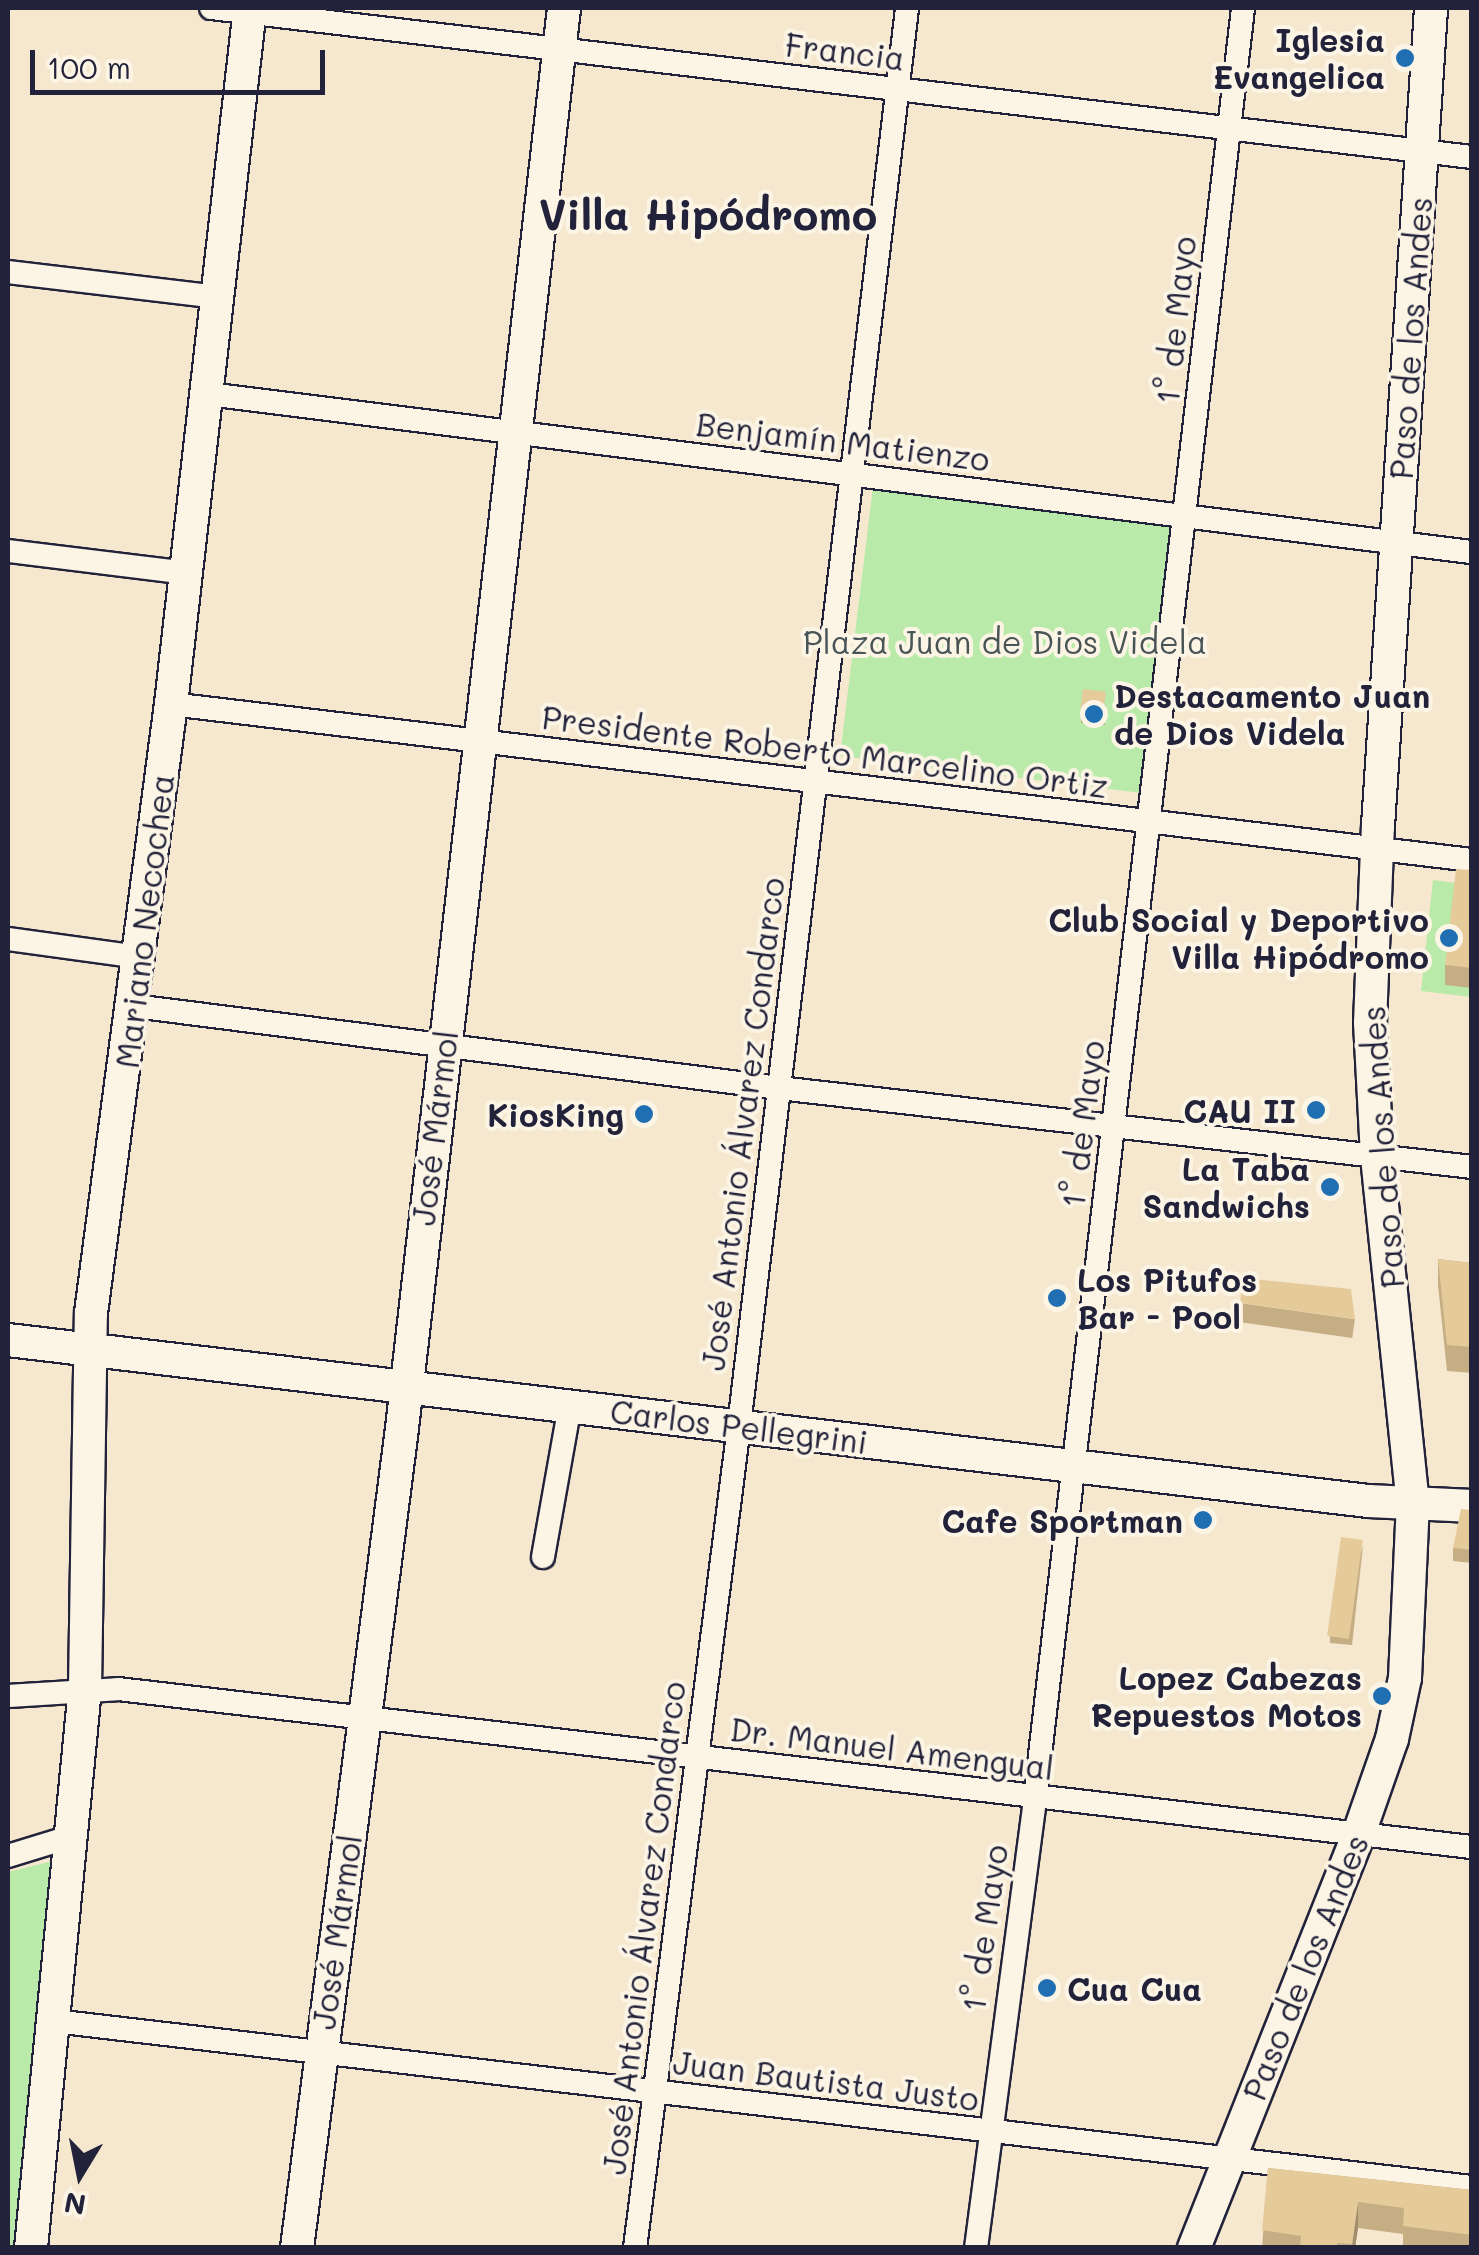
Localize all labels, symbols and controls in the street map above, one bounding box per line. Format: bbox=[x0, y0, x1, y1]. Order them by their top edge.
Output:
place label: Iglesia Evangelica bbox=[1213, 21, 1385, 96]
street label: Francia bbox=[783, 25, 907, 77]
scale bar bbox=[35, 30, 330, 92]
text: 100 m bbox=[47, 47, 131, 87]
marker: Iglesia Evangelica bbox=[1394, 47, 1416, 69]
district label: Villa Hipódromo bbox=[539, 189, 877, 239]
street label: Paso de los Andes bbox=[1381, 196, 1439, 480]
street label: 1° de Mayo bbox=[1147, 234, 1203, 406]
street label: Benjamín Matienzo bbox=[694, 404, 992, 478]
park label: Plaza Juan de Dios Videla bbox=[803, 622, 1207, 660]
place label: Destacamento Juan de Dios Videla bbox=[1114, 677, 1430, 752]
street label: Presidente Roberto Marcelino Ortiz bbox=[540, 697, 1110, 805]
marker: Destacamento Juan de Dios Videla bbox=[1083, 703, 1105, 725]
street label: Mariano Necochea bbox=[107, 772, 181, 1070]
street label: José Antonio Álvarez Condarco bbox=[693, 875, 791, 1373]
place label: Club Social y Deportivo Villa Hipódromo bbox=[1048, 901, 1429, 976]
marker: Club Social y Deportivo Villa Hipódromo bbox=[1438, 927, 1460, 949]
street label: Paso de los Andes bbox=[1353, 1005, 1411, 1289]
street label: José Mármol bbox=[403, 1028, 465, 1228]
street label: 1° de Mayo bbox=[1053, 1038, 1111, 1210]
place label: CAU II bbox=[1183, 1091, 1296, 1129]
place label: KiosKing bbox=[487, 1095, 624, 1133]
marker: CAU II bbox=[1305, 1099, 1327, 1121]
marker: KiosKing bbox=[633, 1103, 655, 1125]
place label: La Taba Sandwichs bbox=[1142, 1150, 1310, 1225]
marker: La Taba Sandwichs bbox=[1319, 1176, 1341, 1198]
place label: Los Pitufos Bar - Pool bbox=[1077, 1261, 1257, 1336]
marker: Los Pitufos Bar - Pool bbox=[1046, 1287, 1068, 1309]
street label: Carlos Pellegrini bbox=[608, 1391, 870, 1461]
place label: Cafe Sportman bbox=[941, 1501, 1183, 1539]
marker: Cafe Sportman bbox=[1192, 1509, 1214, 1531]
place label: Lopez Cabezas Repuestos Motos bbox=[1091, 1659, 1362, 1734]
street label: José Antonio Álvarez Condarco bbox=[594, 1679, 692, 2177]
marker: Lopez Cabezas Repuestos Motos bbox=[1371, 1685, 1393, 1707]
street label: Dr. Manuel Amengual bbox=[728, 1709, 1056, 1787]
street label: Paso de los Andes bbox=[1234, 1829, 1376, 2105]
street label: José Mármol bbox=[303, 1832, 369, 2032]
street label: 1° de Mayo bbox=[953, 1842, 1015, 2014]
place label: Cua Cua bbox=[1067, 1969, 1202, 2007]
marker: Cua Cua bbox=[1036, 1977, 1058, 1999]
street label: Juan Bautista Justo bbox=[671, 2042, 981, 2118]
north arrow bbox=[30, 2125, 130, 2225]
text: N bbox=[61, 2185, 88, 2224]

